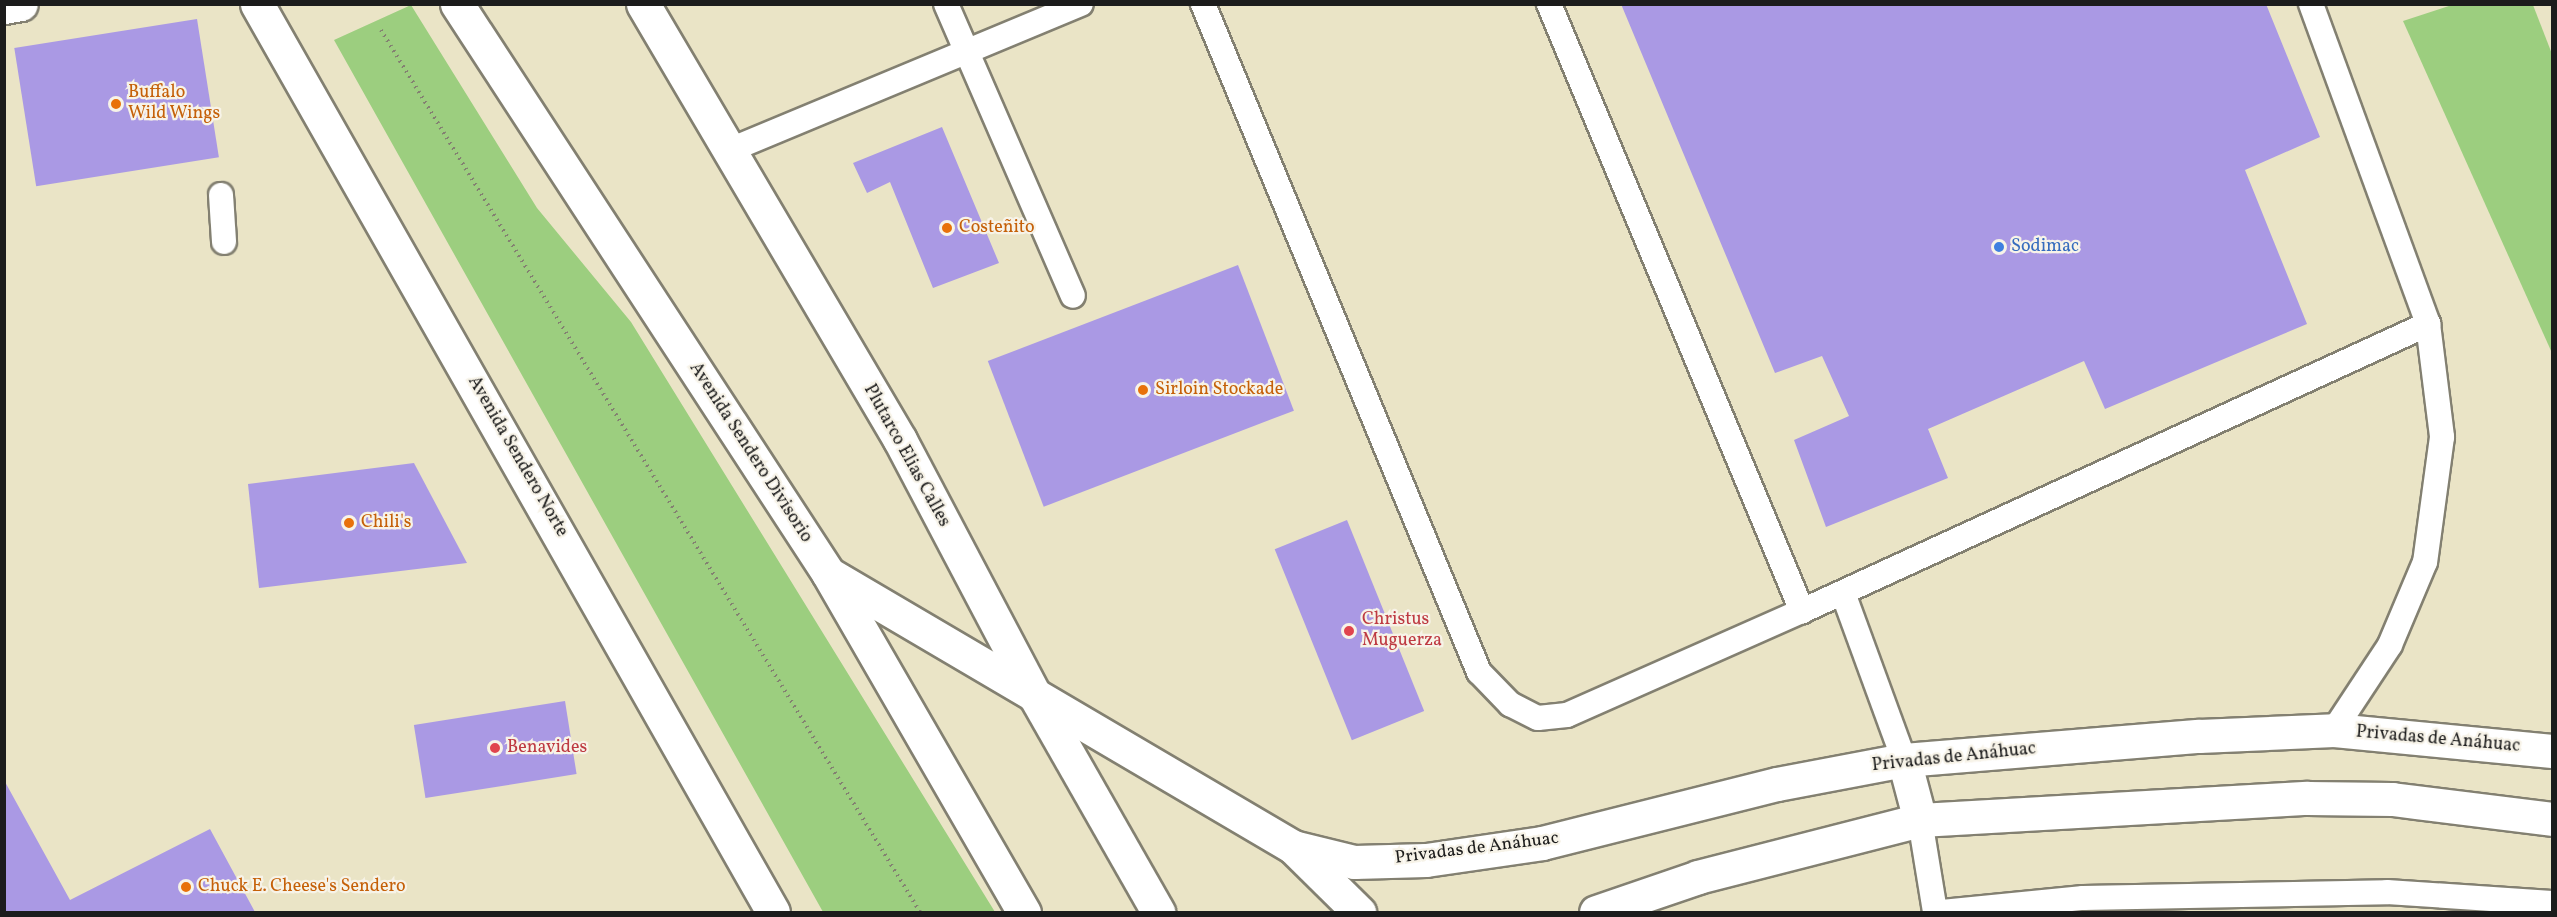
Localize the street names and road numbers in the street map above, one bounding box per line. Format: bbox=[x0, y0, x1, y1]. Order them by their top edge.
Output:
street label: Avenida Sendero Divisorio bbox=[684, 359, 816, 547]
street label: Avenida Sendero Norte bbox=[462, 373, 572, 541]
street label: Plutarco Elias Calles bbox=[858, 381, 954, 531]
street label: Privadas de Anáhuac bbox=[2355, 722, 2521, 758]
street label: Privadas de Anáhuac bbox=[1871, 739, 2037, 777]
street label: Privadas de Anáhuac bbox=[1394, 828, 1560, 870]

